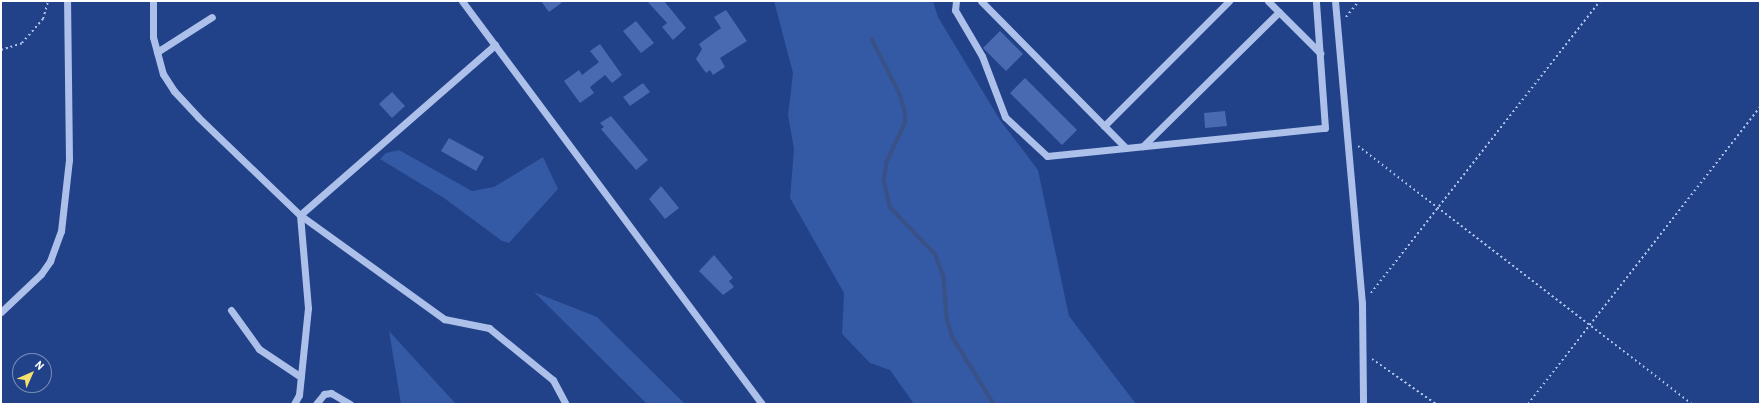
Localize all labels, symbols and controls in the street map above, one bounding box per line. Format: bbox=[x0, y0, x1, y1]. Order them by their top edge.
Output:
north arrow bbox=[12, 353, 52, 393]
text: N bbox=[33, 358, 47, 372]

